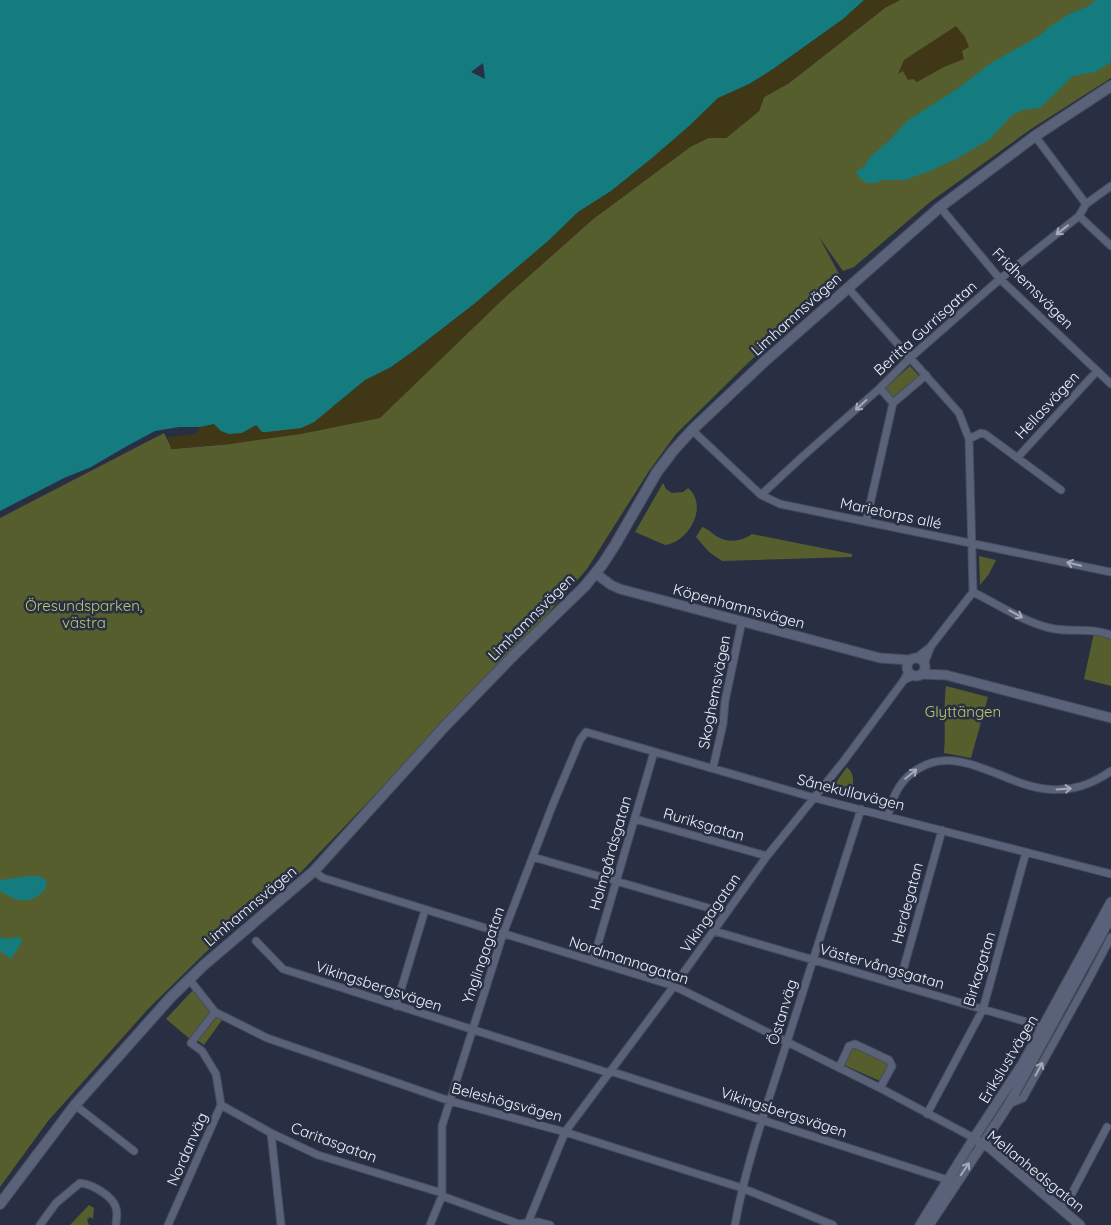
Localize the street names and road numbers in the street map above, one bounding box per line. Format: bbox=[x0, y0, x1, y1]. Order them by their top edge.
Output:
street label: Fridhemsvägen bbox=[988, 243, 1078, 333]
street label: Limhamnsvägen bbox=[747, 268, 845, 360]
street label: Beritta Gurrisgatan bbox=[869, 277, 981, 379]
street label: Hellasvägen bbox=[1011, 367, 1083, 443]
street label: Marietorps allé bbox=[838, 493, 944, 533]
street label: Limhamnsvägen bbox=[484, 570, 578, 664]
street label: Köpenhamnsvägen bbox=[671, 579, 807, 633]
street label: Skoghemsvägen bbox=[694, 634, 734, 750]
street label: Sånekullavägen bbox=[795, 769, 907, 815]
street label: Holmgårdsgatan bbox=[585, 794, 635, 912]
street label: Ruriksgatan bbox=[661, 803, 747, 845]
street label: Herdegatan bbox=[887, 860, 927, 946]
street label: Limhamnsvägen bbox=[200, 862, 300, 950]
street label: Vikingagatan bbox=[676, 870, 744, 956]
street label: Ynglingagatan bbox=[458, 904, 508, 1006]
street label: Birkagatan bbox=[959, 929, 999, 1009]
street label: Nordmannagatan bbox=[567, 932, 691, 988]
street label: Västervångsgatan bbox=[817, 939, 947, 993]
street label: Vikingsbergsvägen bbox=[313, 957, 445, 1015]
street label: Östanväg bbox=[763, 977, 801, 1047]
street label: Erikslustvägen bbox=[974, 1011, 1042, 1107]
street label: Beleshögsvägen bbox=[449, 1078, 565, 1126]
street label: Vikingsbergsvägen bbox=[718, 1083, 850, 1141]
street label: Nordanväg bbox=[162, 1109, 212, 1189]
street label: Caritasgatan bbox=[288, 1118, 380, 1166]
street label: Mellanhedsgatan bbox=[983, 1126, 1089, 1216]

